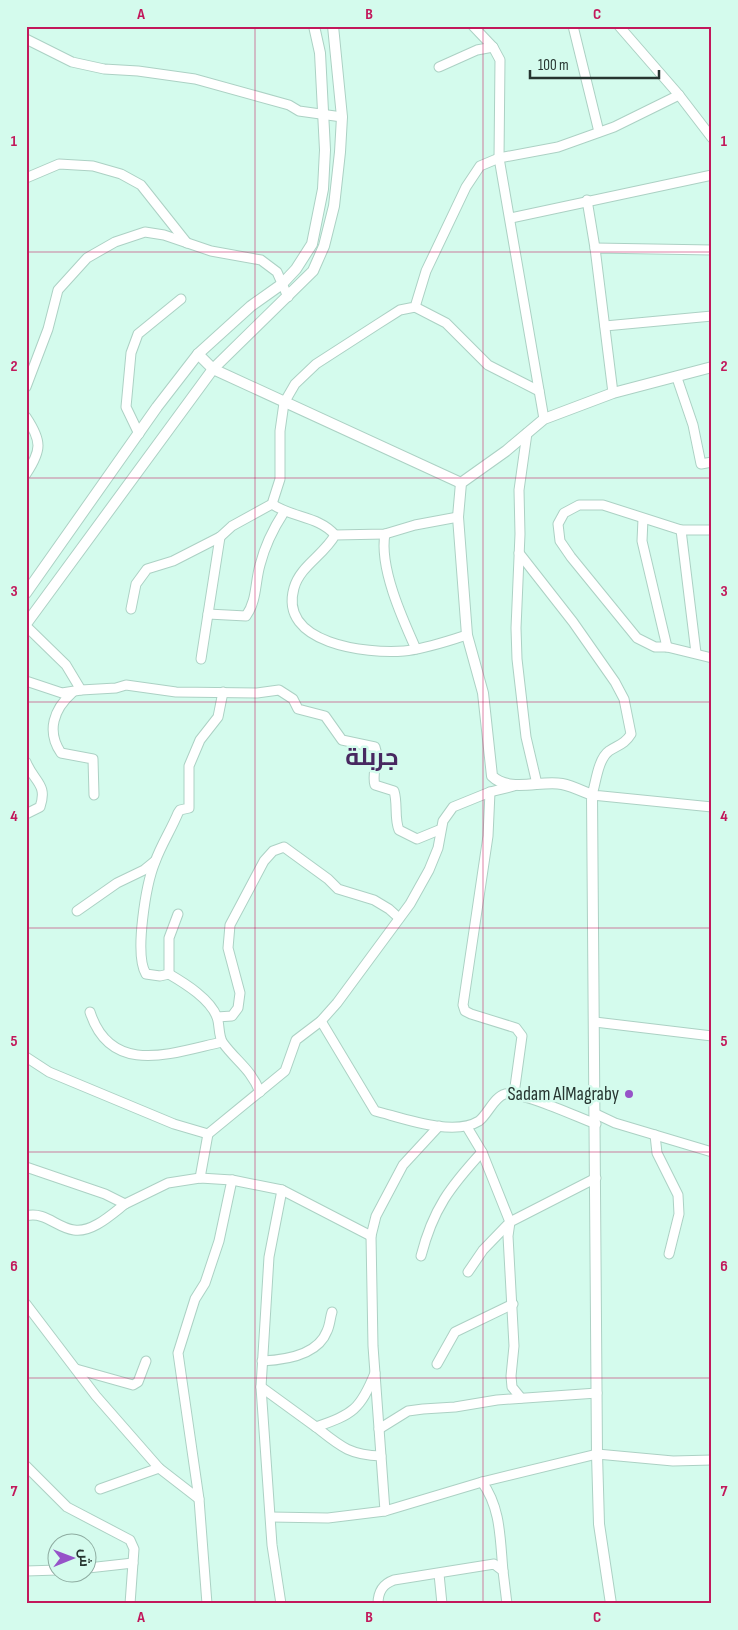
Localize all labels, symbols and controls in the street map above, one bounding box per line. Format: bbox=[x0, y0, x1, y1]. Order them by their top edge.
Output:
text: A bbox=[136, 5, 145, 24]
text: B bbox=[365, 5, 373, 24]
text: C bbox=[593, 5, 601, 24]
scale bar bbox=[530, 48, 659, 80]
text: 100 m bbox=[538, 56, 569, 75]
text: 1 bbox=[11, 132, 18, 151]
text: 1 bbox=[721, 132, 728, 151]
text: 2 bbox=[10, 357, 18, 376]
text: 2 bbox=[720, 357, 728, 376]
text: 3 bbox=[10, 582, 18, 601]
text: 3 bbox=[720, 582, 728, 601]
district label: جربلة bbox=[345, 743, 399, 772]
text: 4 bbox=[10, 807, 18, 826]
text: 4 bbox=[720, 807, 728, 826]
text: 5 bbox=[10, 1032, 18, 1051]
text: 5 bbox=[720, 1032, 728, 1051]
place label: Sadam AlMagraby bbox=[507, 1083, 620, 1106]
marker: Sadam AlMagraby bbox=[623, 1088, 635, 1100]
text: 6 bbox=[10, 1257, 18, 1276]
text: 6 bbox=[720, 1257, 728, 1276]
text: 7 bbox=[11, 1482, 18, 1501]
text: 7 bbox=[721, 1482, 728, 1501]
north arrow bbox=[48, 1532, 98, 1582]
text: ش bbox=[76, 1549, 93, 1567]
text: A bbox=[136, 1608, 145, 1627]
text: B bbox=[365, 1608, 373, 1627]
text: C bbox=[593, 1608, 601, 1627]

